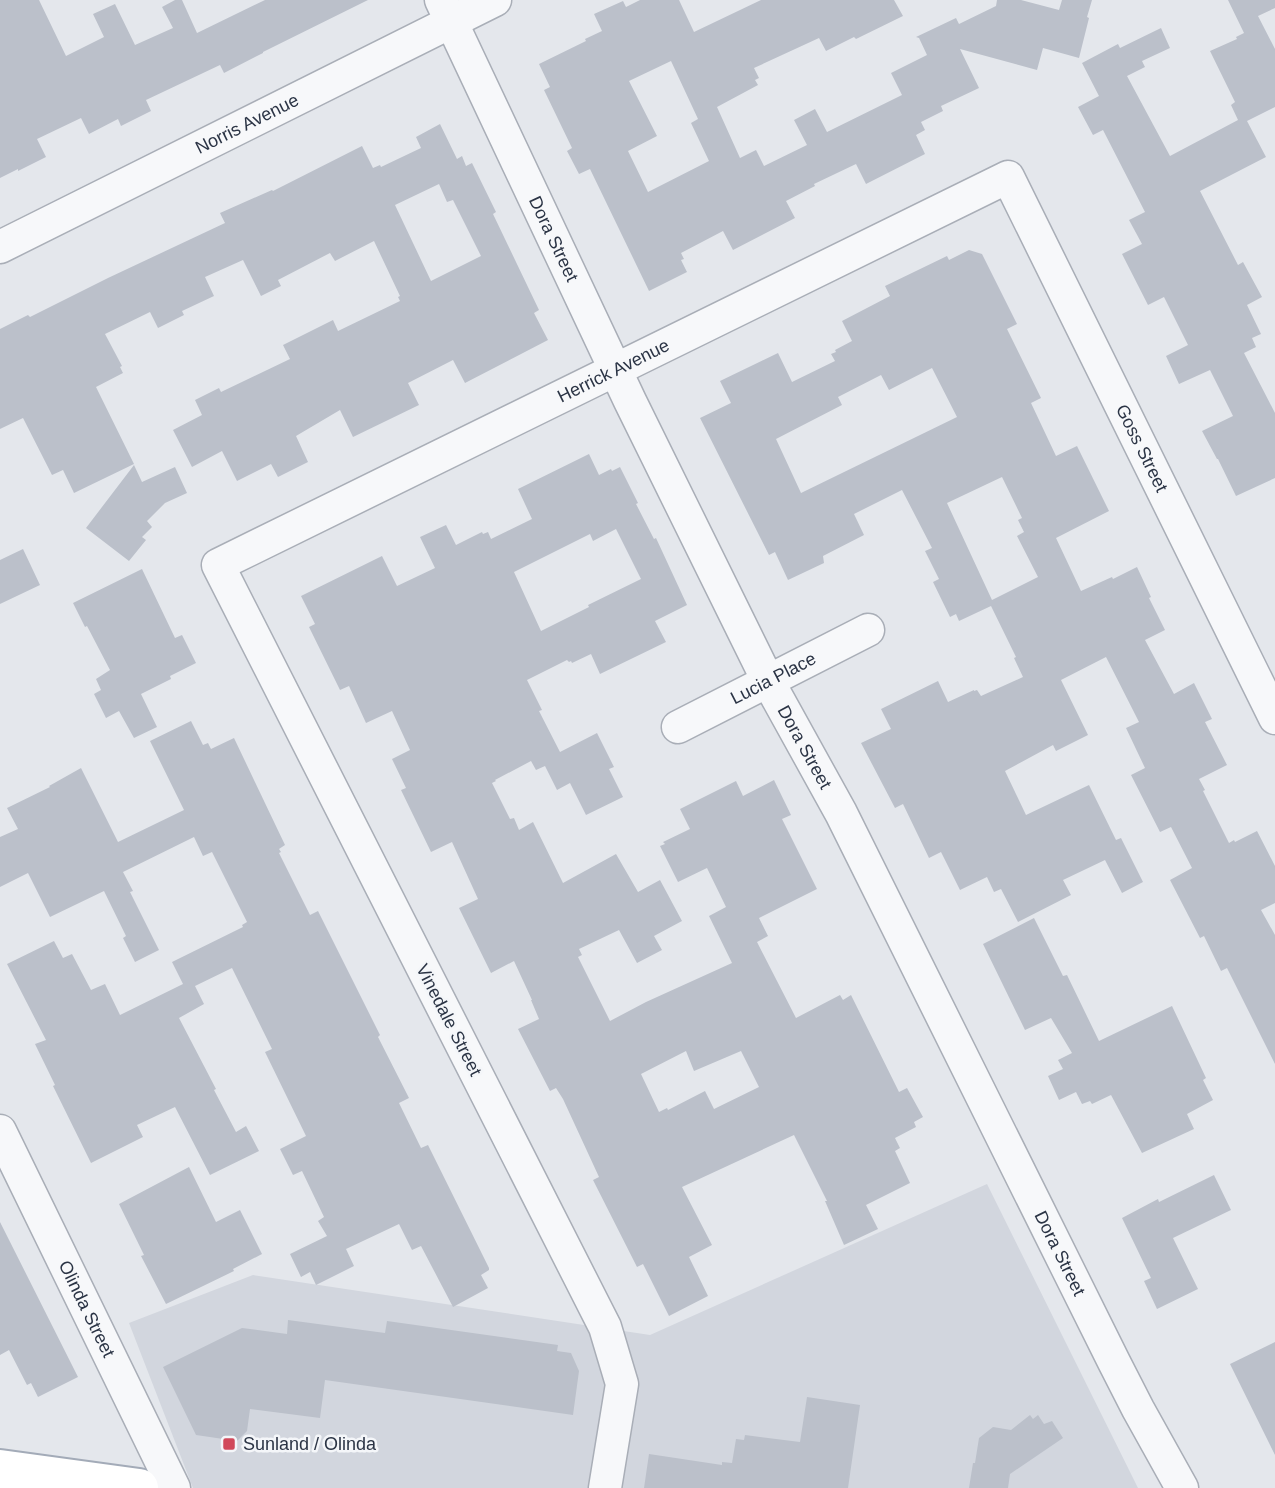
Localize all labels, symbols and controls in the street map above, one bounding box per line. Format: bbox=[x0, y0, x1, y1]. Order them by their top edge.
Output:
street label: Norris Avenue bbox=[192, 90, 302, 158]
street label: Dora Street bbox=[525, 193, 582, 285]
street label: Herrick Avenue bbox=[554, 335, 672, 407]
street label: Goss Street bbox=[1112, 401, 1172, 495]
street label: Lucia Place bbox=[727, 648, 819, 708]
street label: Dora Street bbox=[774, 702, 836, 792]
street label: Vinedale Street bbox=[412, 961, 486, 1079]
street label: Dora Street bbox=[1030, 1208, 1089, 1299]
street label: Olinda Street bbox=[55, 1257, 119, 1361]
place label: Sunland / Olinda bbox=[243, 1434, 377, 1454]
marker: Sunland / Olinda bbox=[221, 1436, 237, 1452]

